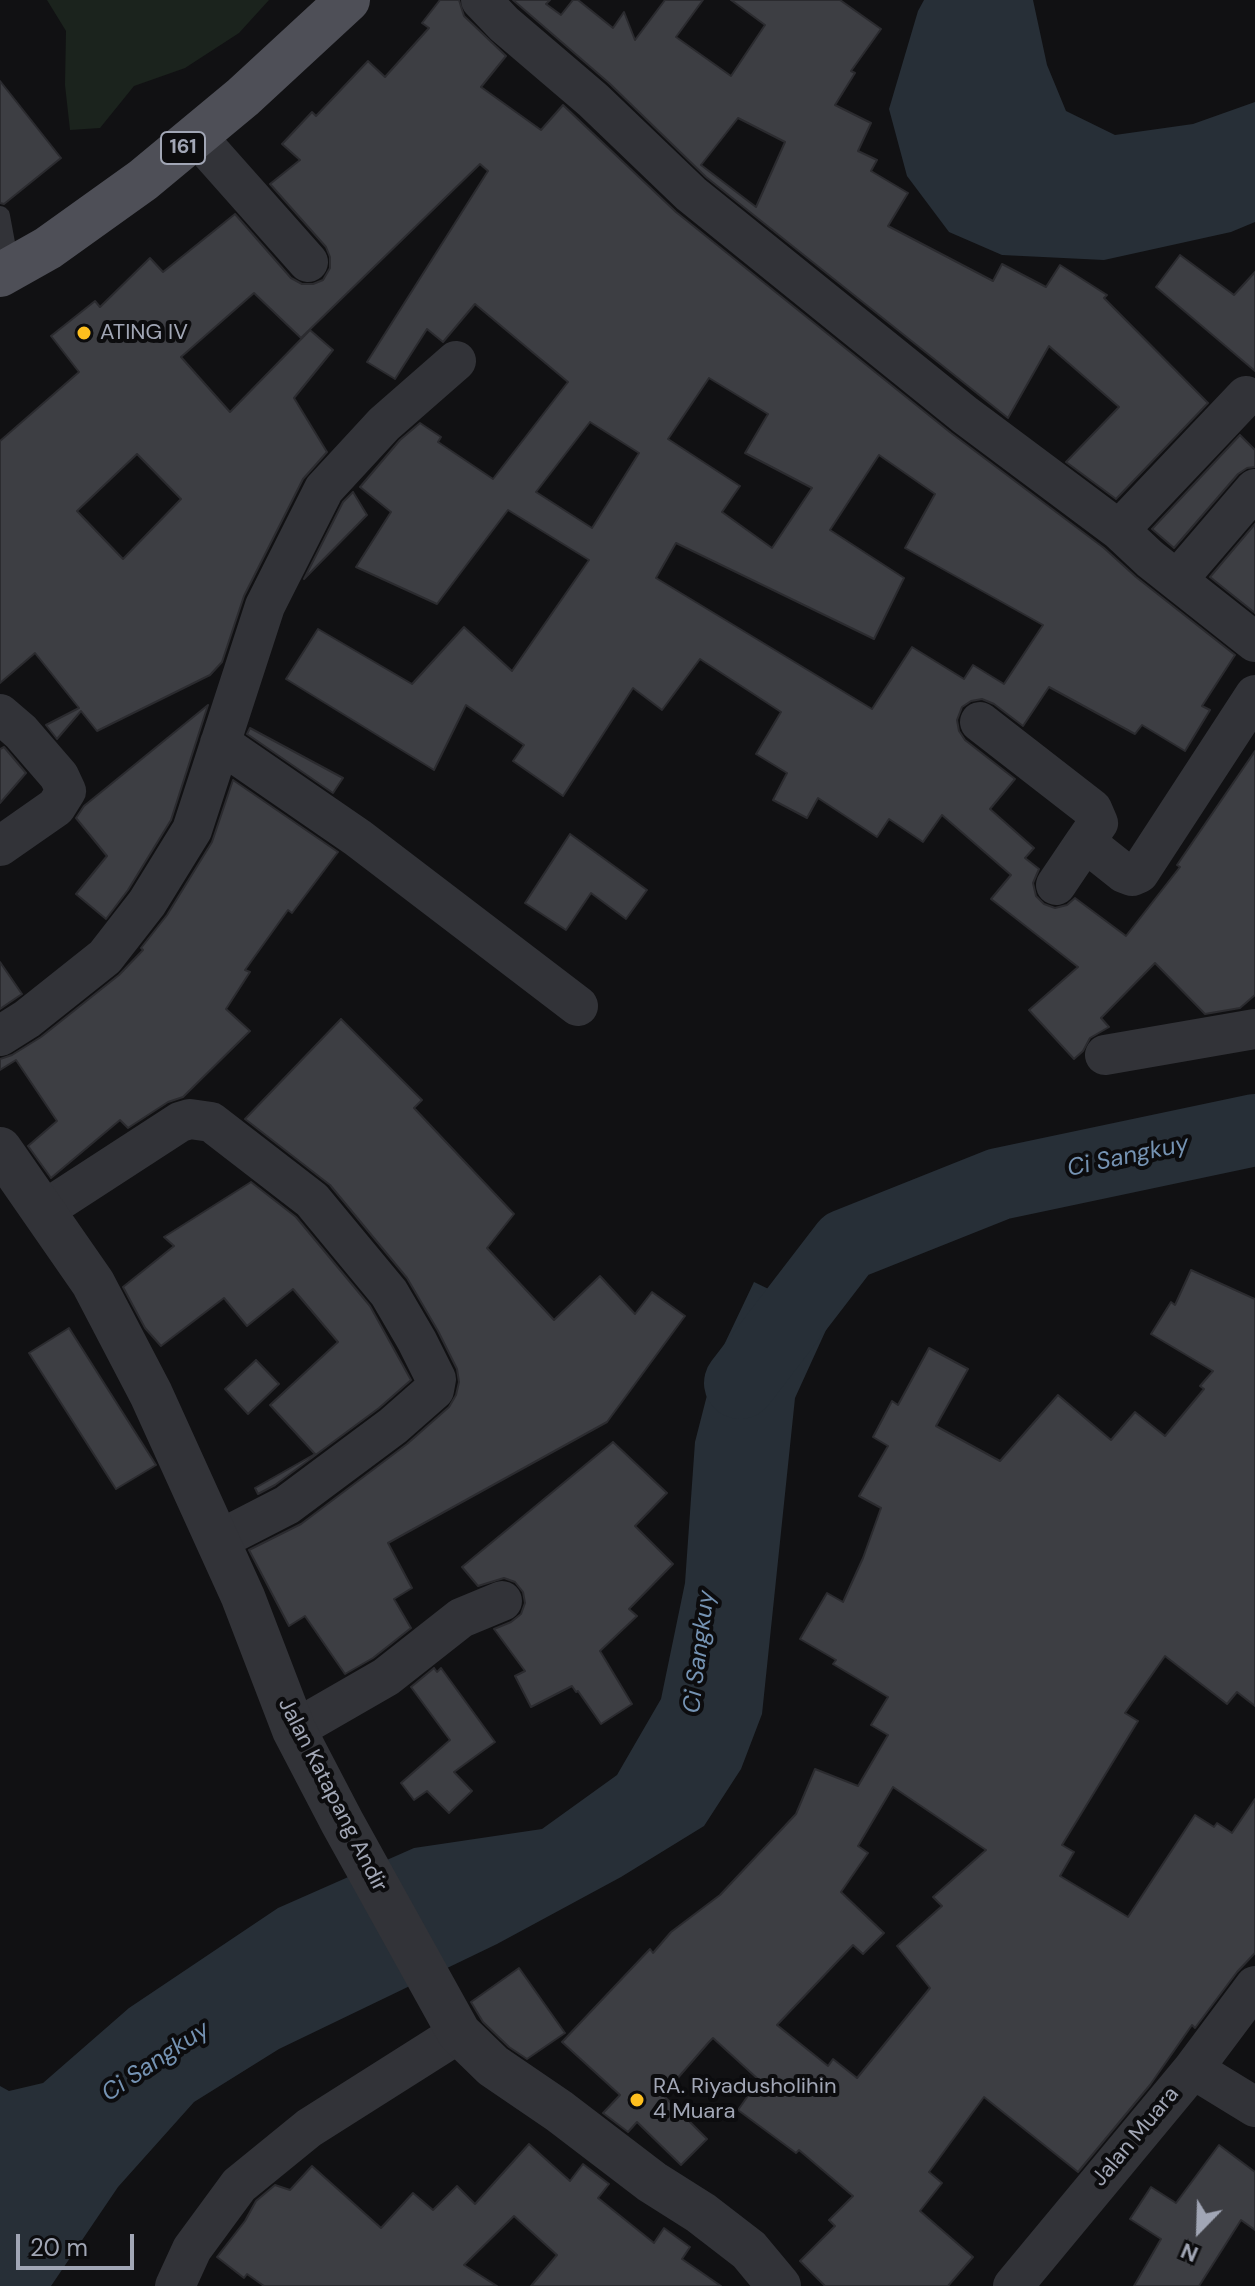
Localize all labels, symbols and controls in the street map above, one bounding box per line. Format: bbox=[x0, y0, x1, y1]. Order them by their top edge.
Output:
road number: 161 bbox=[161, 132, 205, 164]
place label: ATING IV bbox=[100, 320, 188, 346]
marker: ATING IV bbox=[75, 324, 93, 342]
water label: Ci Sangkuy bbox=[1065, 1130, 1191, 1184]
water label: Ci Sangkuy bbox=[678, 1589, 722, 1715]
street label: Jalan Katapang Andir bbox=[272, 1694, 392, 1896]
water label: Ci Sangkuy bbox=[97, 2016, 215, 2108]
place label: RA. Riyadusholihin 4 Muara bbox=[653, 2074, 837, 2126]
street label: Jalan Muara bbox=[1087, 2082, 1185, 2192]
marker: RA. Riyadusholihin 4 Muara bbox=[628, 2091, 646, 2109]
north arrow bbox=[1159, 2190, 1239, 2270]
scale bar bbox=[20, 2218, 138, 2268]
text: 20 m bbox=[30, 2232, 88, 2263]
text: N bbox=[1176, 2236, 1202, 2269]

